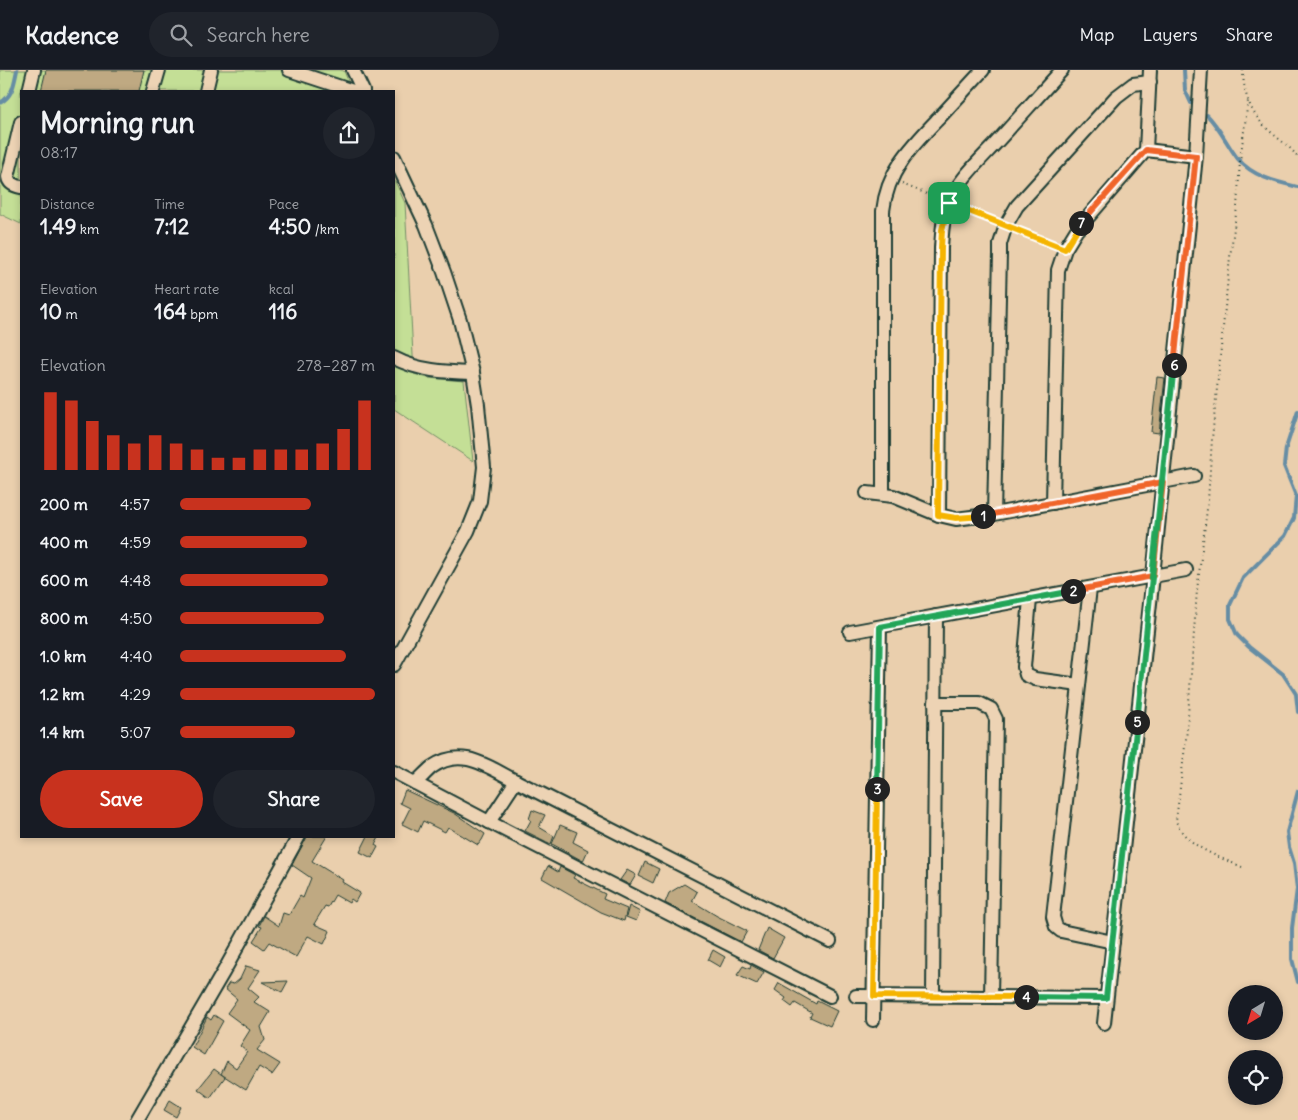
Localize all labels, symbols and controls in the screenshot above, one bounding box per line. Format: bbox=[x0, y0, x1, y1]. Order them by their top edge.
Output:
search box bbox=[149, 12, 499, 57]
text: Kadence bbox=[25, 20, 119, 50]
icon: search bbox=[167, 21, 195, 49]
text: Search here bbox=[207, 23, 310, 47]
text: Map bbox=[1079, 23, 1114, 46]
text: Layers bbox=[1142, 23, 1198, 46]
text: Share bbox=[1226, 23, 1273, 46]
text: Morning run bbox=[40, 105, 195, 141]
button: share bbox=[323, 107, 375, 159]
text: 08:17 bbox=[40, 142, 78, 162]
pin bbox=[928, 182, 970, 224]
icon: arrive bbox=[935, 189, 963, 217]
text: Distance bbox=[40, 195, 95, 213]
text: Time bbox=[154, 195, 185, 213]
text: Pace bbox=[269, 195, 299, 213]
pin: 7 bbox=[1068, 210, 1094, 236]
text: 1.49 bbox=[40, 213, 77, 240]
text: 7:12 bbox=[154, 213, 189, 240]
text: 4:50 bbox=[269, 213, 311, 240]
text: 7 bbox=[1078, 214, 1085, 232]
text: km bbox=[77, 220, 99, 238]
text: /km bbox=[311, 220, 339, 238]
text: Elevation bbox=[40, 280, 97, 298]
text: Heart rate bbox=[154, 280, 219, 298]
text: kcal bbox=[269, 280, 294, 298]
text: 10 bbox=[40, 298, 62, 325]
text: 164 bbox=[154, 298, 187, 325]
text: 116 bbox=[269, 298, 297, 325]
text: m bbox=[62, 305, 78, 323]
text: bpm bbox=[187, 305, 218, 323]
pin: 6 bbox=[1162, 352, 1186, 378]
text: Elevation bbox=[40, 355, 106, 375]
text: 278–287 m bbox=[296, 355, 375, 375]
text: 6 bbox=[1170, 356, 1179, 374]
text: 200 m bbox=[40, 494, 88, 514]
text: 4:57 bbox=[120, 494, 150, 514]
pin: 1 bbox=[970, 504, 996, 528]
text: 1 bbox=[981, 507, 986, 525]
text: 400 m bbox=[40, 532, 88, 552]
text: 4:59 bbox=[120, 532, 151, 552]
text: 600 m bbox=[40, 570, 88, 590]
text: 4:48 bbox=[120, 570, 151, 590]
pin: 2 bbox=[1060, 578, 1086, 604]
text: 2 bbox=[1070, 582, 1077, 600]
text: 800 m bbox=[40, 608, 88, 628]
text: 4:50 bbox=[120, 608, 153, 628]
text: 1.0 km bbox=[40, 646, 86, 666]
text: 4:40 bbox=[120, 646, 153, 666]
text: 1.2 km bbox=[40, 684, 84, 704]
text: 4:29 bbox=[120, 684, 151, 704]
pin: 5 bbox=[1124, 710, 1150, 734]
text: 5 bbox=[1133, 713, 1142, 731]
text: 1.4 km bbox=[40, 722, 85, 742]
text: 5:07 bbox=[120, 722, 151, 742]
button: Save bbox=[40, 770, 203, 828]
button: Share bbox=[213, 770, 375, 828]
pin: 3 bbox=[864, 776, 890, 802]
text: 3 bbox=[874, 780, 881, 798]
pin: 4 bbox=[1014, 984, 1038, 1010]
north arrow bbox=[1228, 985, 1282, 1040]
map controls bbox=[1228, 985, 1283, 1105]
text: 4 bbox=[1022, 988, 1031, 1006]
button: locate bbox=[1228, 1050, 1283, 1105]

